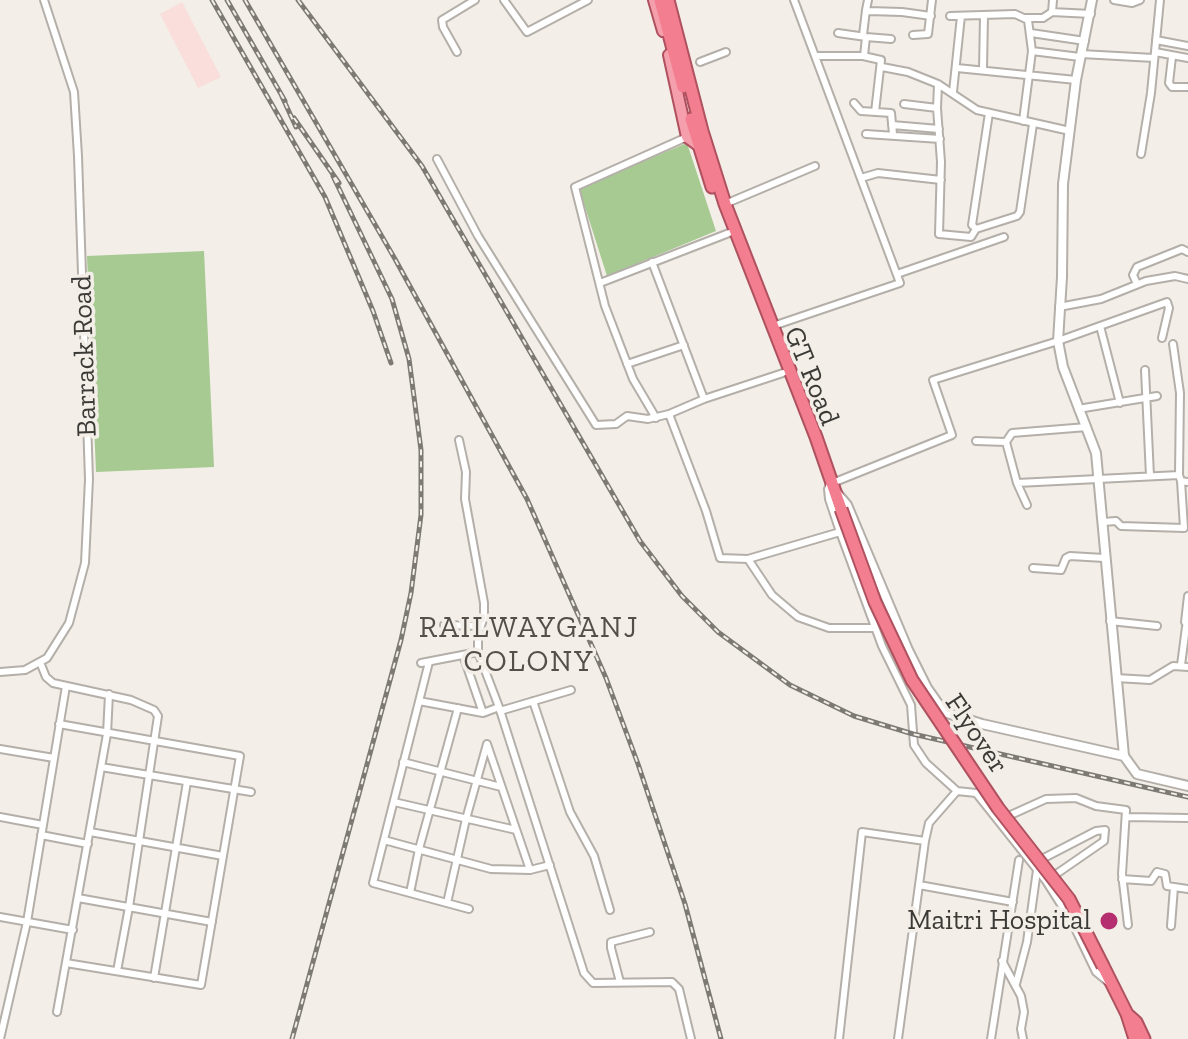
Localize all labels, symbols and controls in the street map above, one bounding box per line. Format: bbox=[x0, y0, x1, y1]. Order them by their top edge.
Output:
street label: Barrack Road bbox=[65, 275, 105, 437]
street label: GT Road bbox=[776, 322, 846, 430]
district label: RAILWAYGANJ COLONY bbox=[419, 610, 639, 680]
street label: Flyover bbox=[937, 688, 1015, 780]
place label: Maitri Hospital bbox=[907, 904, 1091, 938]
marker: Maitri Hospital bbox=[1098, 910, 1120, 932]

